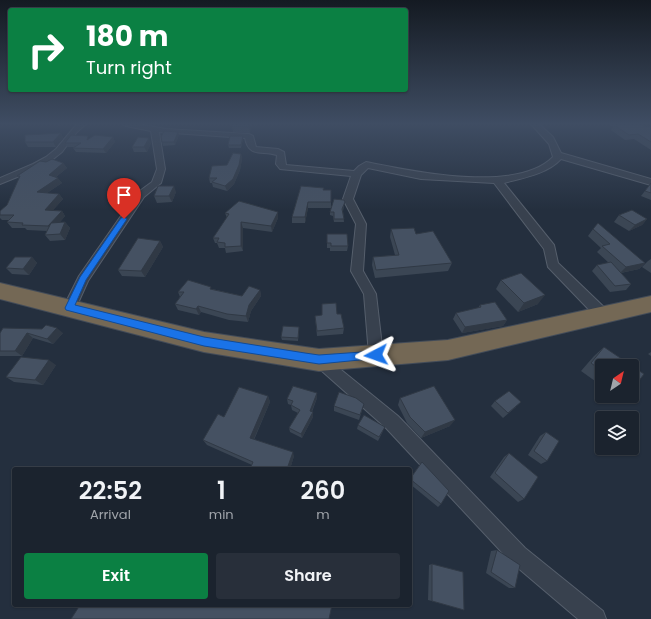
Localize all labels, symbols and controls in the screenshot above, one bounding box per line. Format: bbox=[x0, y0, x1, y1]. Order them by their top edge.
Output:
text: 180 m bbox=[86, 17, 169, 56]
icon: right bbox=[20, 24, 72, 76]
text: Turn right bbox=[86, 55, 172, 80]
pin bbox=[107, 178, 141, 219]
icon: arrive bbox=[113, 184, 135, 206]
position arrow bbox=[355, 334, 397, 376]
north arrow bbox=[595, 359, 639, 403]
map controls bbox=[595, 359, 639, 455]
button: layers bbox=[595, 411, 639, 455]
text: 22:52 bbox=[79, 474, 142, 507]
text: 1 bbox=[217, 474, 226, 507]
text: 260 bbox=[301, 474, 345, 507]
text: Arrival bbox=[90, 505, 131, 524]
text: min bbox=[209, 505, 234, 524]
text: m bbox=[316, 505, 330, 524]
button: Exit bbox=[24, 553, 208, 599]
button: Share bbox=[216, 553, 400, 599]

